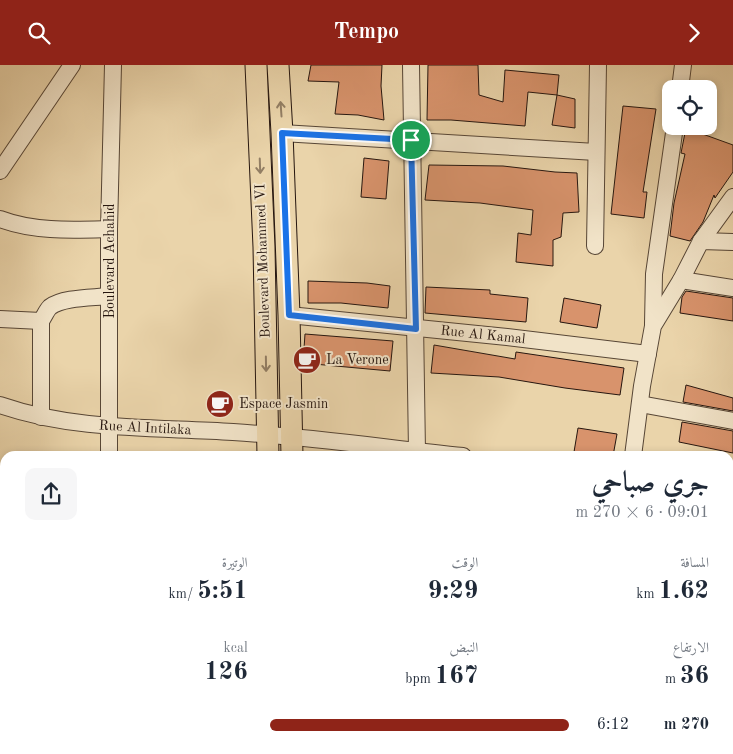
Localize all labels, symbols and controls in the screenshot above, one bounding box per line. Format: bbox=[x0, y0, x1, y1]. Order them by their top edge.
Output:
icon: search bbox=[25, 19, 53, 47]
icon: forward bbox=[680, 19, 708, 47]
text: Tempo bbox=[334, 21, 399, 43]
map controls bbox=[662, 80, 717, 135]
button: locate bbox=[662, 80, 717, 135]
one-way arrow bbox=[276, 101, 285, 117]
pin bbox=[390, 119, 432, 161]
icon: arrive bbox=[397, 126, 425, 154]
one-way arrow bbox=[256, 158, 265, 174]
street label: Boulevard Mohammed VI bbox=[253, 184, 273, 338]
street label: Boulevard Achahid bbox=[103, 203, 117, 319]
street label: Rue Al Kamal bbox=[440, 324, 526, 346]
cafe icon: La Verone bbox=[292, 345, 322, 375]
place label: La Verone bbox=[326, 353, 389, 367]
one-way arrow bbox=[261, 355, 271, 371]
cafe icon: Espace Jasmin bbox=[205, 389, 235, 419]
place label: Espace Jasmin bbox=[239, 397, 329, 411]
street label: Rue Al Intilaka bbox=[98, 419, 192, 437]
button: share bbox=[25, 468, 77, 520]
text: جري صباحي bbox=[592, 470, 709, 498]
text: 09:01 · 6 × 270 m bbox=[576, 505, 709, 521]
text: الوتيرة bbox=[222, 556, 248, 570]
text: الوقت bbox=[452, 556, 478, 570]
text: المسافة bbox=[680, 556, 709, 570]
text: 5:51 bbox=[197, 579, 248, 604]
text: 9:29 bbox=[428, 579, 478, 604]
text: 1.62 bbox=[658, 579, 709, 604]
text: /km bbox=[169, 587, 197, 601]
text: km bbox=[636, 587, 658, 601]
text: kcal bbox=[224, 641, 248, 655]
text: النبض bbox=[449, 641, 478, 655]
text: الارتفاع bbox=[673, 641, 709, 655]
text: 126 bbox=[204, 660, 248, 685]
text: 167 bbox=[435, 664, 478, 689]
text: 36 bbox=[680, 664, 709, 689]
text: bpm bbox=[405, 672, 435, 686]
text: m bbox=[665, 672, 680, 686]
text: 6:12 bbox=[597, 717, 629, 733]
text: 270 m bbox=[664, 717, 709, 733]

